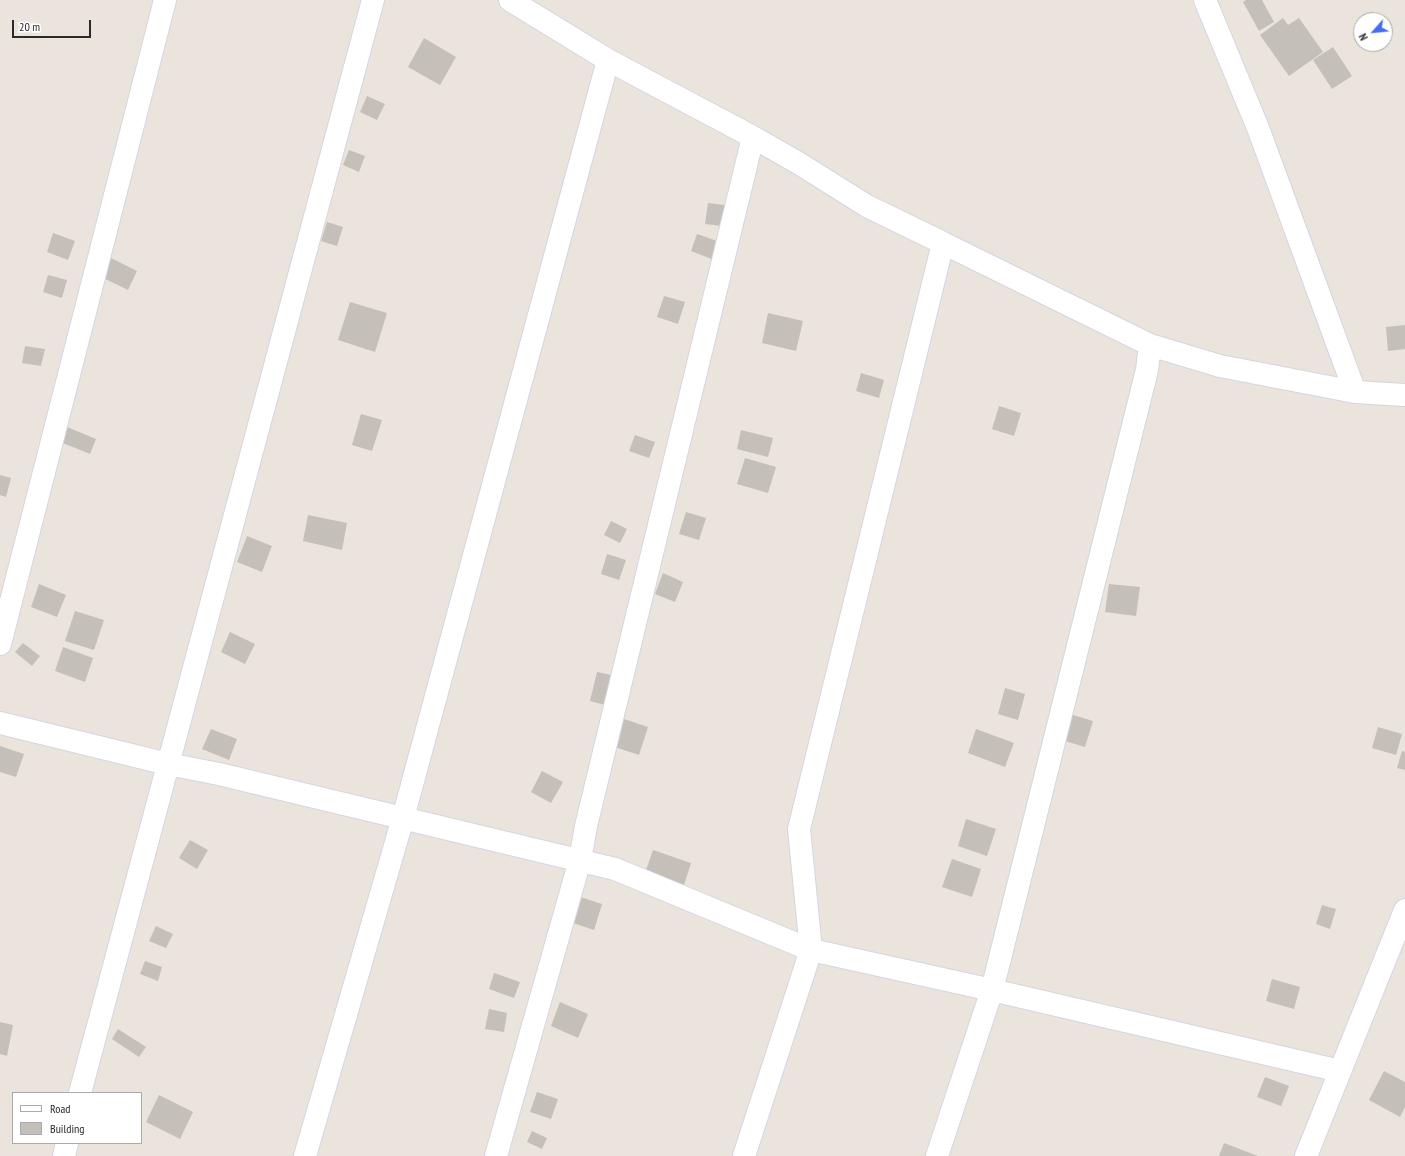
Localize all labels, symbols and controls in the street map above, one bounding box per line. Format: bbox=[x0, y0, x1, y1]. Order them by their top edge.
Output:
scale bar bbox=[14, 12, 93, 38]
north arrow bbox=[1353, 12, 1393, 52]
text: 20 m bbox=[19, 19, 40, 34]
text: N bbox=[1356, 31, 1371, 43]
legend bbox=[12, 1092, 142, 1144]
text: Road bbox=[50, 1101, 70, 1116]
text: Building bbox=[50, 1121, 85, 1136]

